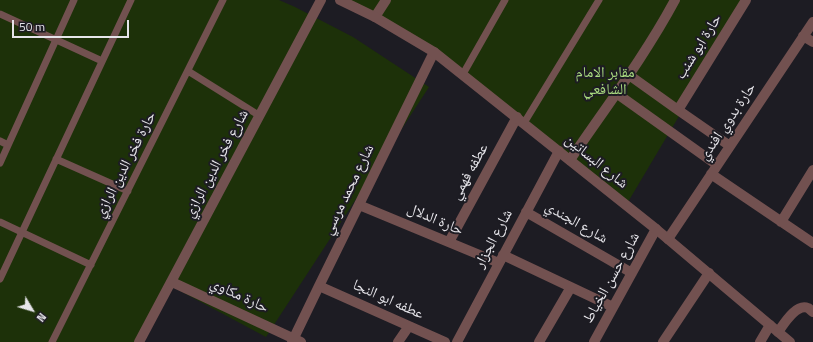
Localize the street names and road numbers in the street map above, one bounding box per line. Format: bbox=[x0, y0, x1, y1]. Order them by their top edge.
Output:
street label: حارة ابو شنب bbox=[672, 11, 726, 83]
street label: حارة بدوي افندي bbox=[695, 80, 761, 164]
street label: شارع فخر الدين الرازي bbox=[181, 107, 253, 221]
street label: حارة فخر الدين الرازي bbox=[91, 109, 161, 221]
street label: شارع البساتين bbox=[561, 131, 631, 193]
street label: عطفه فهمي bbox=[447, 141, 493, 203]
street label: شارع محمد مرسي bbox=[319, 142, 379, 238]
street label: شارع الجندي bbox=[541, 198, 611, 248]
street label: حارة الدلال bbox=[404, 200, 466, 240]
street label: شارع الجزار bbox=[471, 207, 517, 271]
street label: شارع حسن الخياط bbox=[580, 230, 644, 326]
street label: حارة مكاوي bbox=[207, 275, 271, 317]
street label: عطفه ابو النجا bbox=[350, 276, 426, 324]

